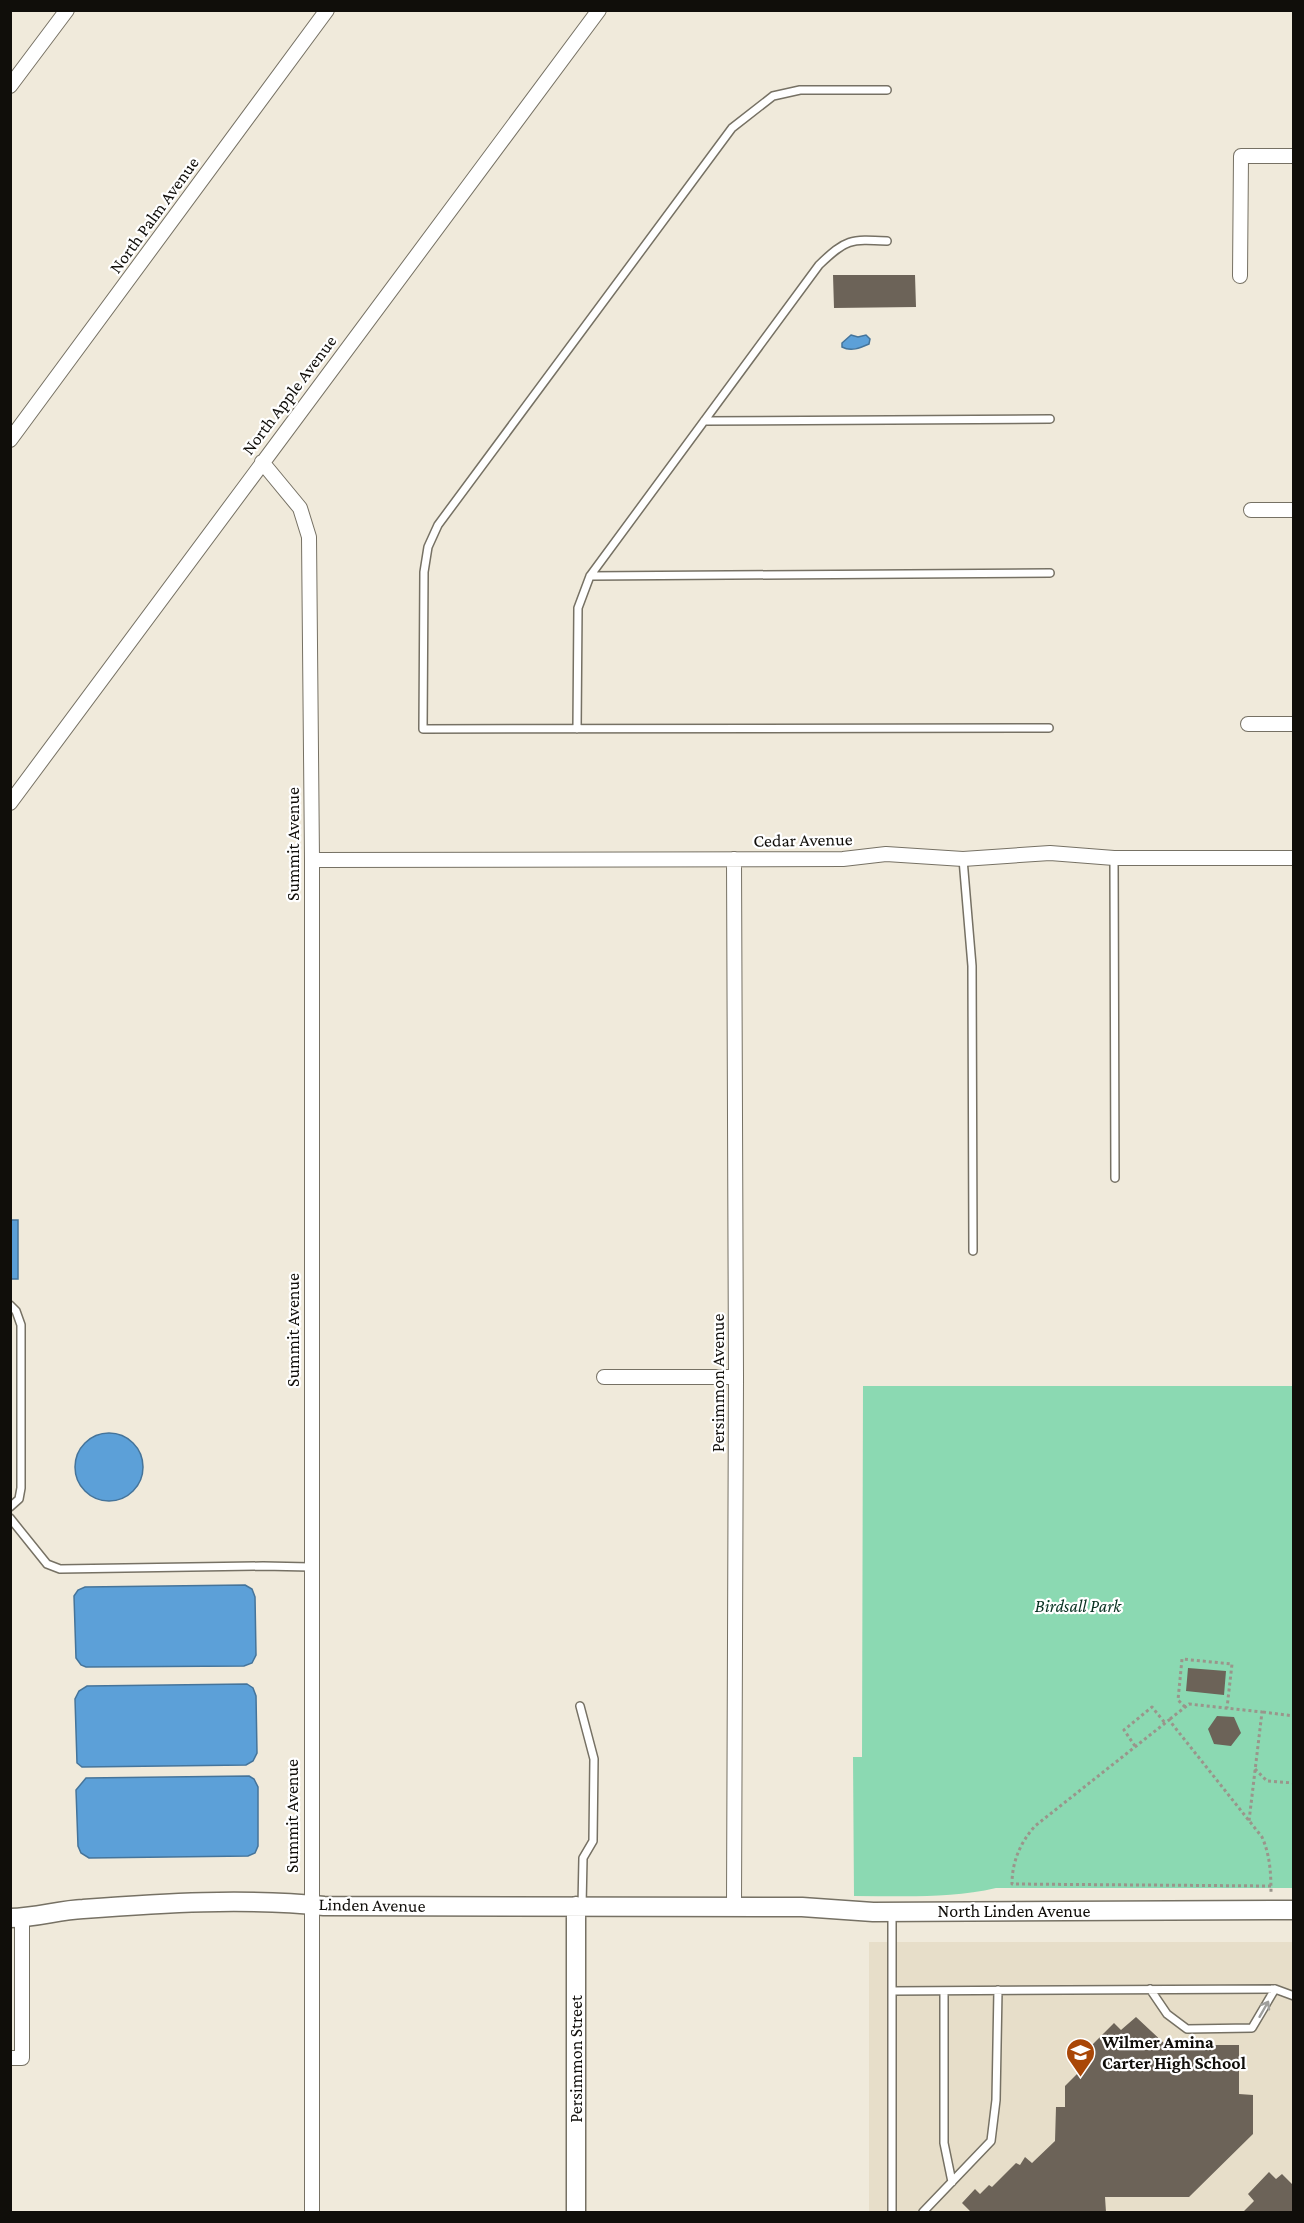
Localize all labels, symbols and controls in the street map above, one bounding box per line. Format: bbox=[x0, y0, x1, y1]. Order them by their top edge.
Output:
street label: North Palm Avenue bbox=[105, 153, 203, 277]
street label: North Apple Avenue bbox=[238, 331, 340, 459]
street label: Summit Avenue bbox=[283, 787, 303, 901]
street label: Cedar Avenue bbox=[753, 829, 853, 851]
street label: Summit Avenue bbox=[283, 1273, 303, 1387]
street label: Persimmon Avenue bbox=[708, 1314, 728, 1452]
park label: Birdsall Park bbox=[1035, 1596, 1122, 1616]
street label: Summit Avenue bbox=[282, 1759, 302, 1873]
street label: Linden Avenue bbox=[318, 1894, 426, 1916]
street label: North Linden Avenue bbox=[938, 1901, 1091, 1921]
street label: Persimmon Street bbox=[566, 1994, 586, 2123]
one-way arrow bbox=[1258, 2001, 1270, 2018]
place label: Wilmer Amina Carter High School bbox=[1101, 2032, 1246, 2073]
school or university icon: Wilmer Amina Carter High School bbox=[1065, 2036, 1097, 2078]

